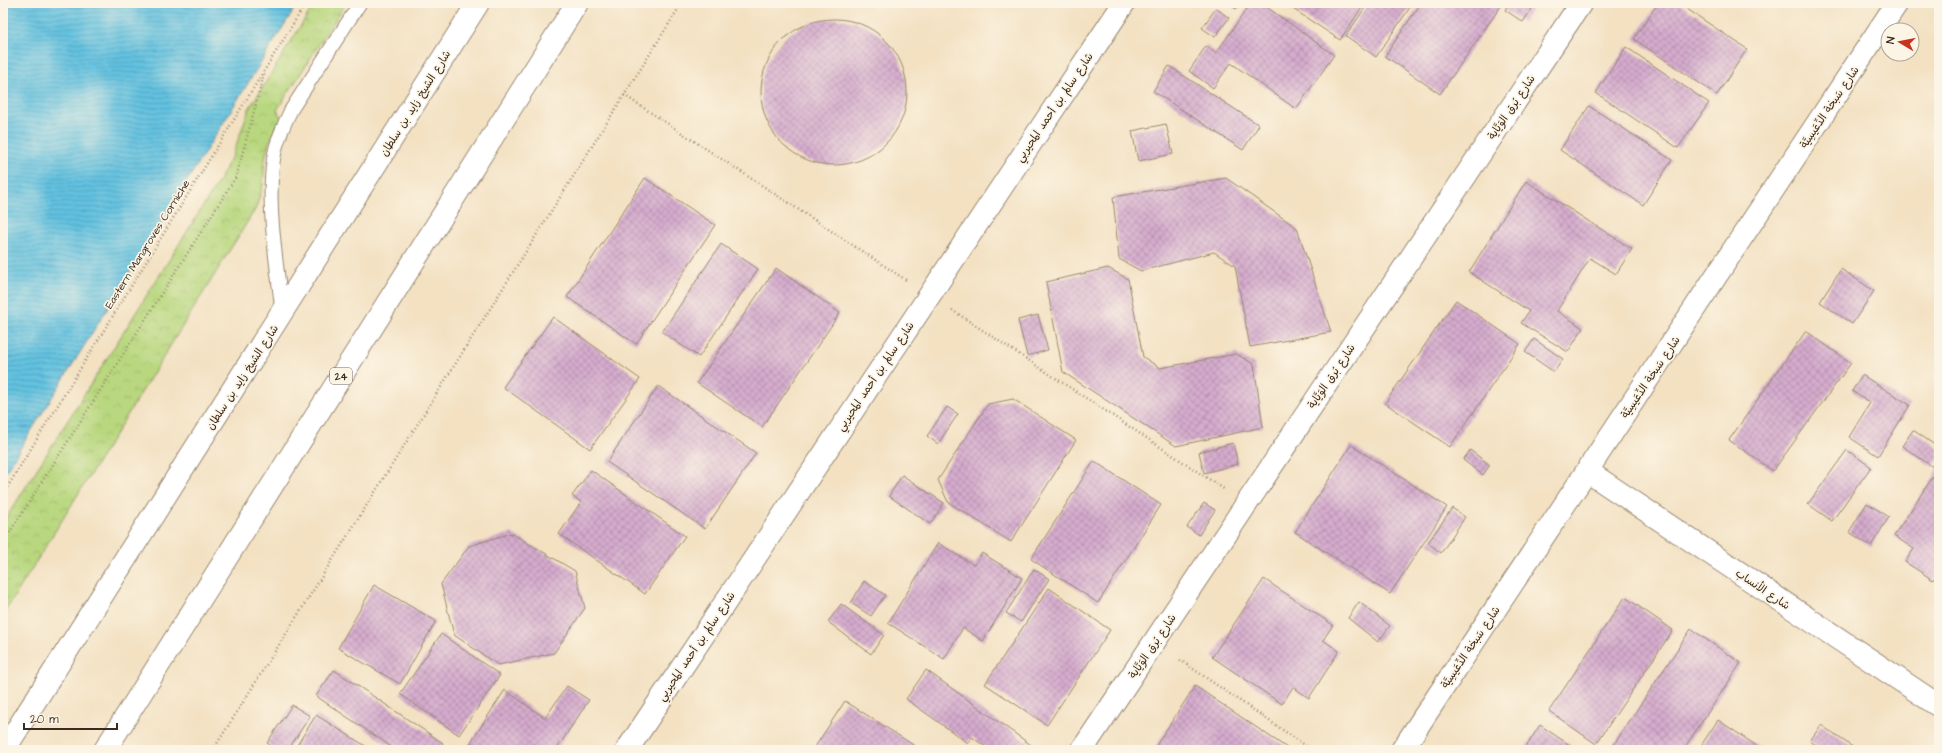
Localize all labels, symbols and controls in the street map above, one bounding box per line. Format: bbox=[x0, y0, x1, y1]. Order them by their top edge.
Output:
north arrow bbox=[1880, 22, 1920, 62]
text: N bbox=[1883, 36, 1899, 45]
street label: شارع الشيخ زايد بن سلطان bbox=[377, 47, 455, 160]
street label: شارع سالم بن أحمد المحيربي bbox=[1012, 50, 1099, 167]
street label: شارع سَبخة الدِّعَيسِيَّة bbox=[1796, 63, 1863, 152]
street label: شارع بُرق الوَيَّاية bbox=[1484, 72, 1539, 143]
street label: Eastern Mangroves Corniche bbox=[102, 177, 194, 312]
street label: شارع سالم بن أحمد المحيربي bbox=[833, 319, 920, 436]
street label: شارع الشيخ زايد بن سلطان bbox=[203, 322, 283, 433]
street label: شارع سَبخة الدِّعَيسِيَّة bbox=[1617, 333, 1684, 422]
street label: شارع بُرق الوَيَّاية bbox=[1304, 341, 1359, 412]
road number: 24 bbox=[330, 368, 352, 384]
street label: شارع الأنساب bbox=[1732, 566, 1793, 614]
street label: شارع سالم بن أحمد المحيربي bbox=[654, 589, 741, 706]
street label: شارع سَبخة الدِّعَيسِيَّة bbox=[1437, 603, 1504, 692]
street label: شارع بُرق الوَيَّاية bbox=[1125, 611, 1180, 682]
scale bar bbox=[24, 705, 117, 731]
text: 20 m bbox=[30, 711, 59, 728]

